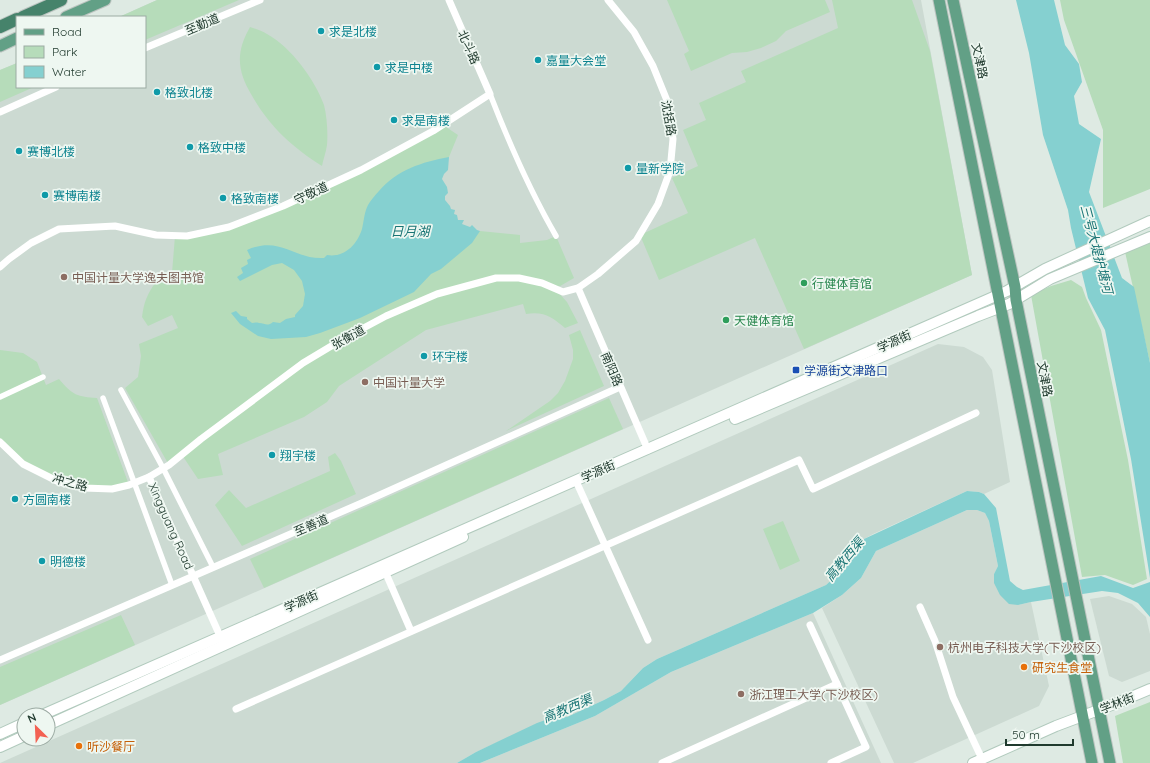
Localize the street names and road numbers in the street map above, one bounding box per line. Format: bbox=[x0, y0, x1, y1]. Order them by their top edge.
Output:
street label: 至勤道 bbox=[182, 10, 222, 38]
street label: 北斗路 bbox=[455, 27, 483, 67]
street label: 文津路 bbox=[969, 42, 991, 80]
street label: 沈括路 bbox=[658, 99, 680, 137]
street label: 守敬道 bbox=[292, 179, 330, 207]
street label: 张衡道 bbox=[329, 322, 367, 352]
street label: 学源街 bbox=[874, 327, 914, 355]
street label: 南阳路 bbox=[598, 349, 626, 389]
street label: 文津路 bbox=[1034, 360, 1056, 398]
street label: 学源街 bbox=[578, 457, 618, 485]
street label: 冲之路 bbox=[51, 470, 89, 494]
street label: Xingguang Road bbox=[145, 480, 197, 572]
street label: 至善道 bbox=[291, 511, 331, 539]
street label: 学源街 bbox=[281, 587, 321, 615]
street label: 学林街 bbox=[1098, 690, 1136, 716]

